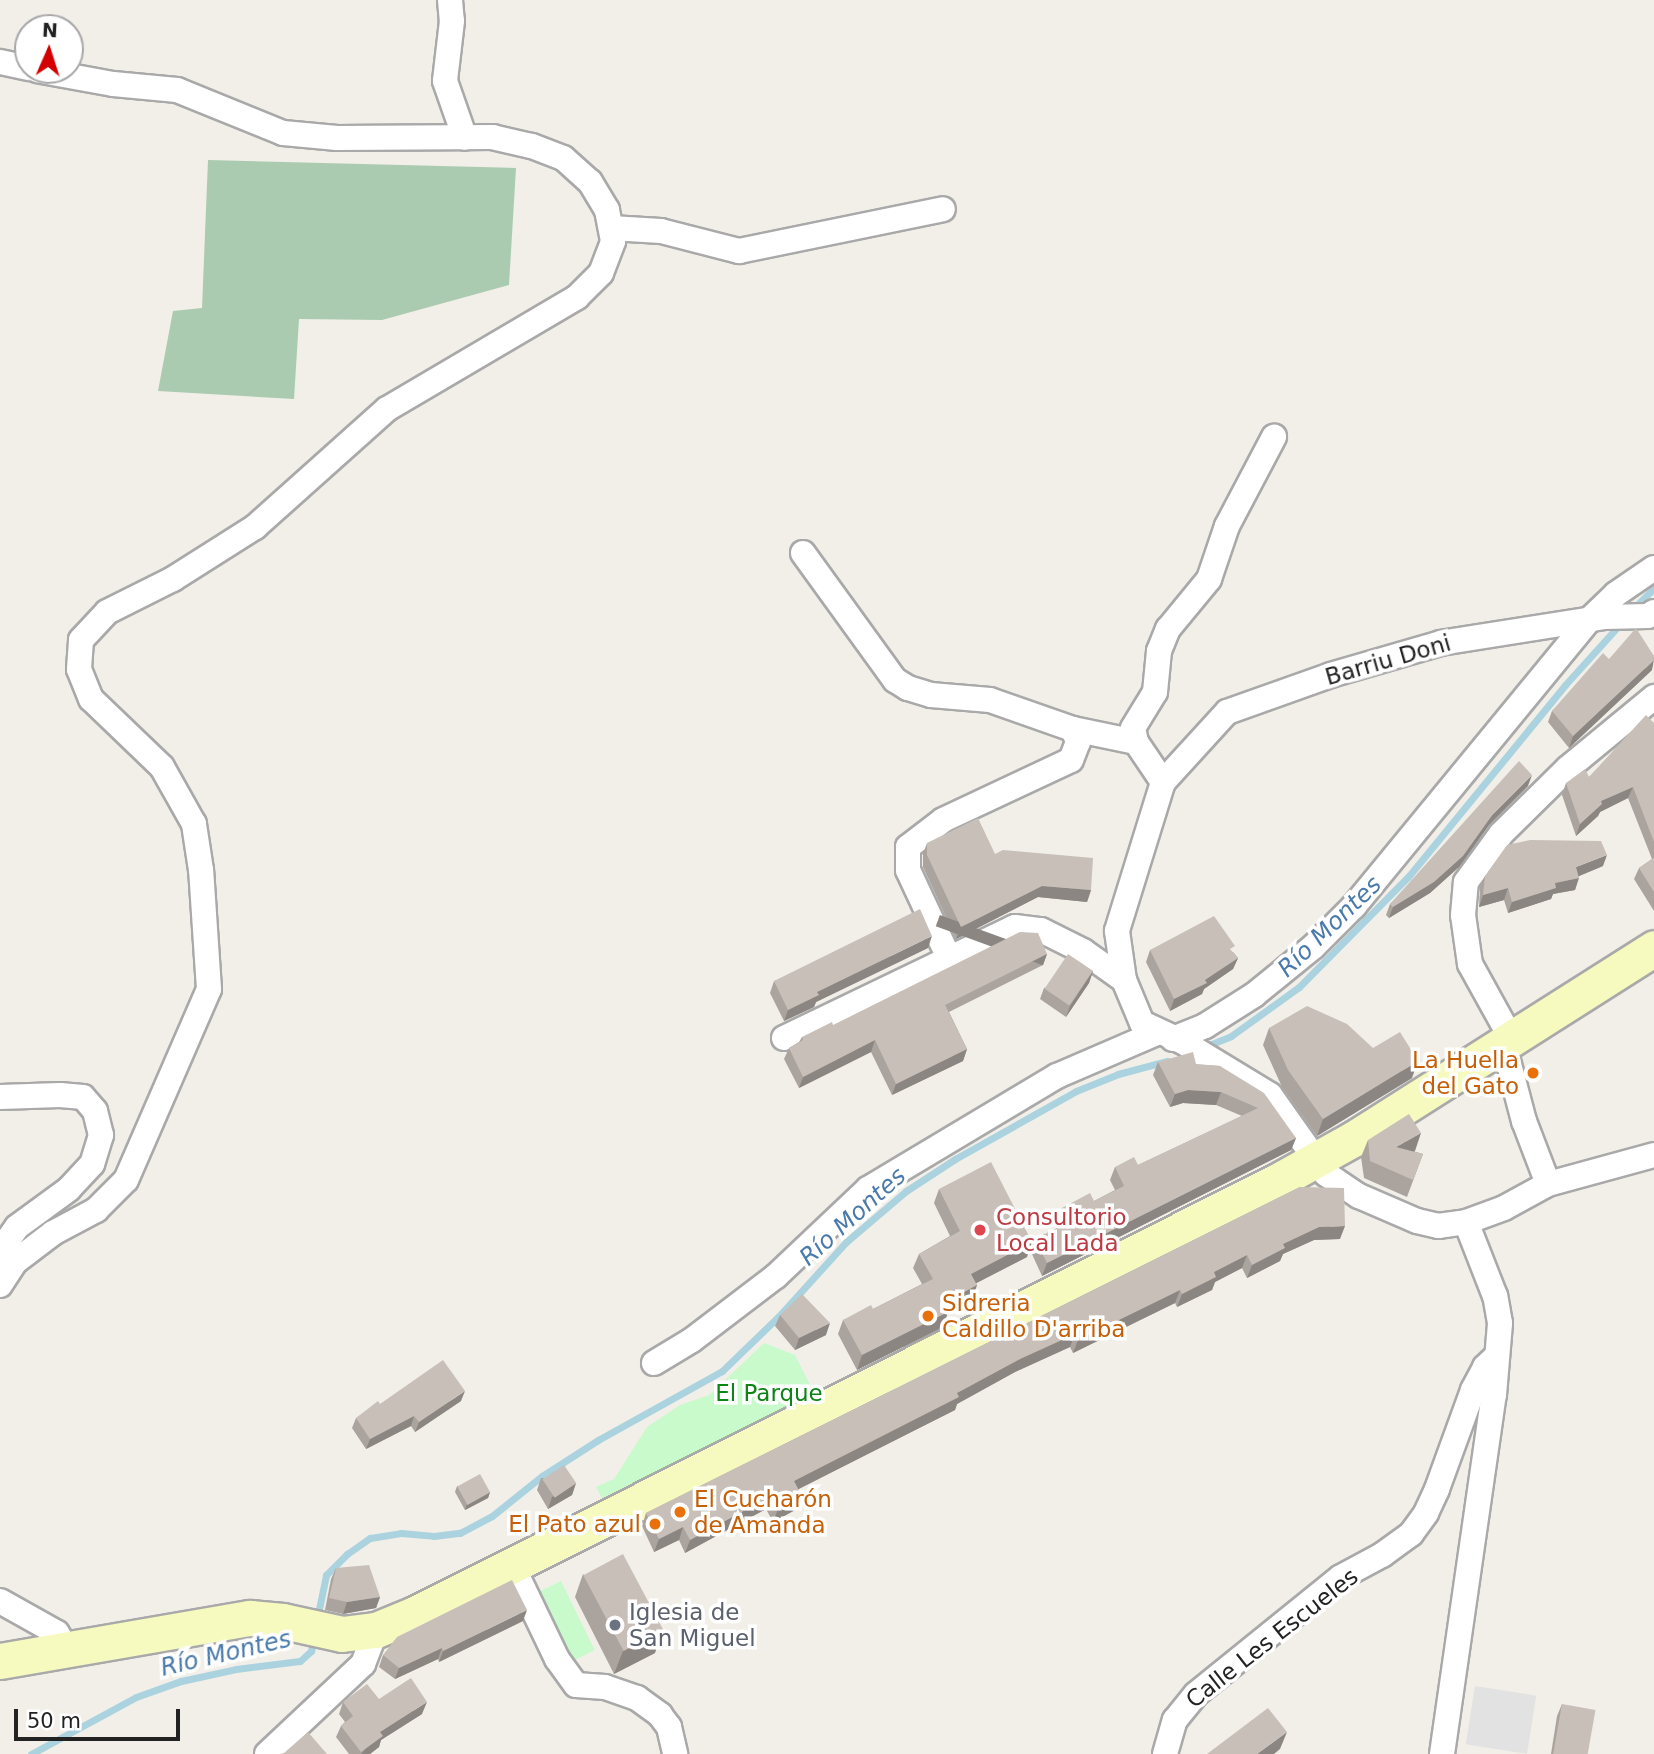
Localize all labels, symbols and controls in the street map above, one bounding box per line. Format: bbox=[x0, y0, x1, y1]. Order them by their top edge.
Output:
north arrow bbox=[14, 14, 84, 84]
text: N bbox=[41, 19, 59, 41]
street label: Barriu Doni bbox=[1322, 629, 1454, 691]
water label: Río Montes bbox=[1272, 870, 1388, 984]
place label: La Huella del Gato bbox=[1412, 1046, 1519, 1100]
marker: La Huella del Gato bbox=[1525, 1065, 1541, 1081]
water label: Río Montes bbox=[794, 1162, 912, 1272]
place label: Consultorio Local Lada bbox=[996, 1203, 1127, 1257]
marker: Consultorio Local Lada bbox=[970, 1220, 990, 1240]
place label: Sidreria Caldillo D'arriba bbox=[942, 1289, 1125, 1343]
marker: Sidreria Caldillo D'arriba bbox=[920, 1308, 936, 1324]
park label: El Parque bbox=[715, 1379, 823, 1407]
place label: El Cucharón de Amanda bbox=[694, 1485, 832, 1539]
marker: El Cucharón de Amanda bbox=[672, 1504, 688, 1520]
place label: El Pato azul bbox=[508, 1510, 641, 1538]
marker: El Pato azul bbox=[647, 1516, 663, 1532]
street label: Calle Les Escueles bbox=[1181, 1562, 1363, 1714]
place label: Iglesia de San Miguel bbox=[629, 1598, 756, 1652]
marker: Iglesia de San Miguel bbox=[607, 1617, 623, 1633]
water label: Río Montes bbox=[158, 1625, 294, 1683]
scale bar bbox=[18, 1694, 184, 1738]
text: 50 m bbox=[27, 1709, 81, 1733]

